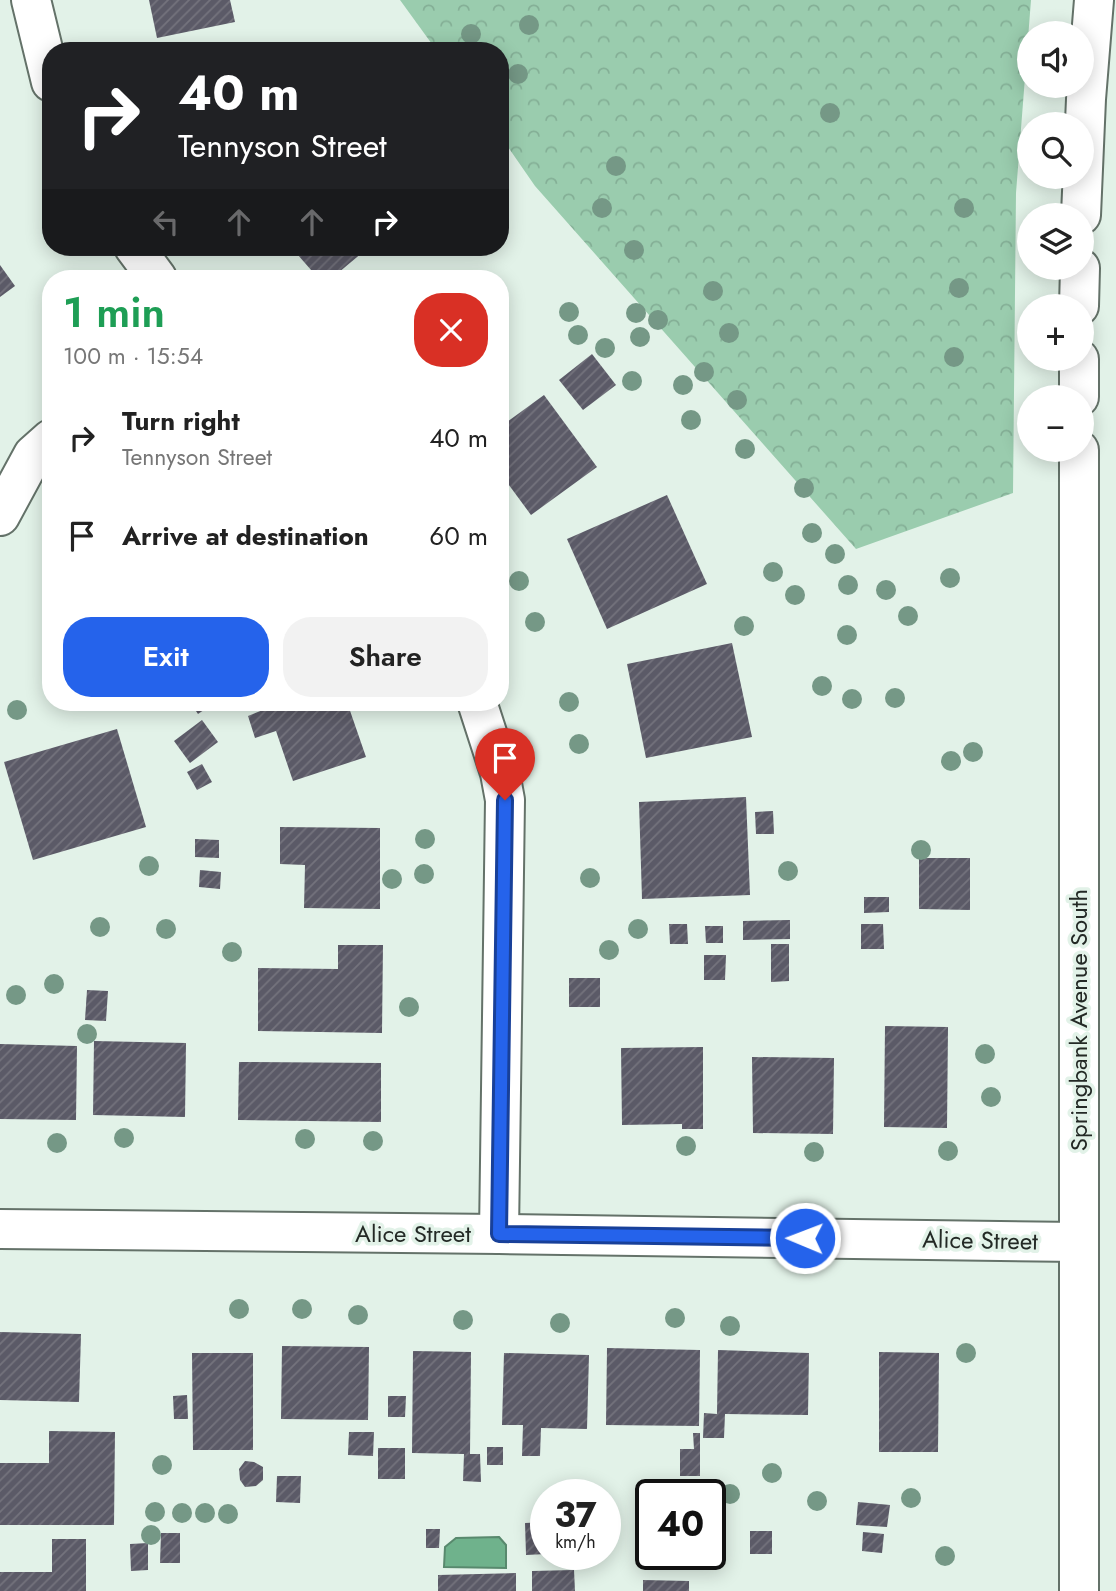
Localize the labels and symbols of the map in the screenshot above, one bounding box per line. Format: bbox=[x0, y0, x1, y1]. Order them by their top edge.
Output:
pin bbox=[475, 728, 535, 800]
street label: Springbank Avenue South bbox=[1061, 889, 1096, 1151]
position arrow bbox=[768, 1201, 842, 1275]
street label: Alice Street bbox=[355, 1216, 471, 1251]
street label: Alice Street bbox=[922, 1221, 1038, 1259]
speed limit sign: 40 bbox=[635, 1479, 726, 1570]

